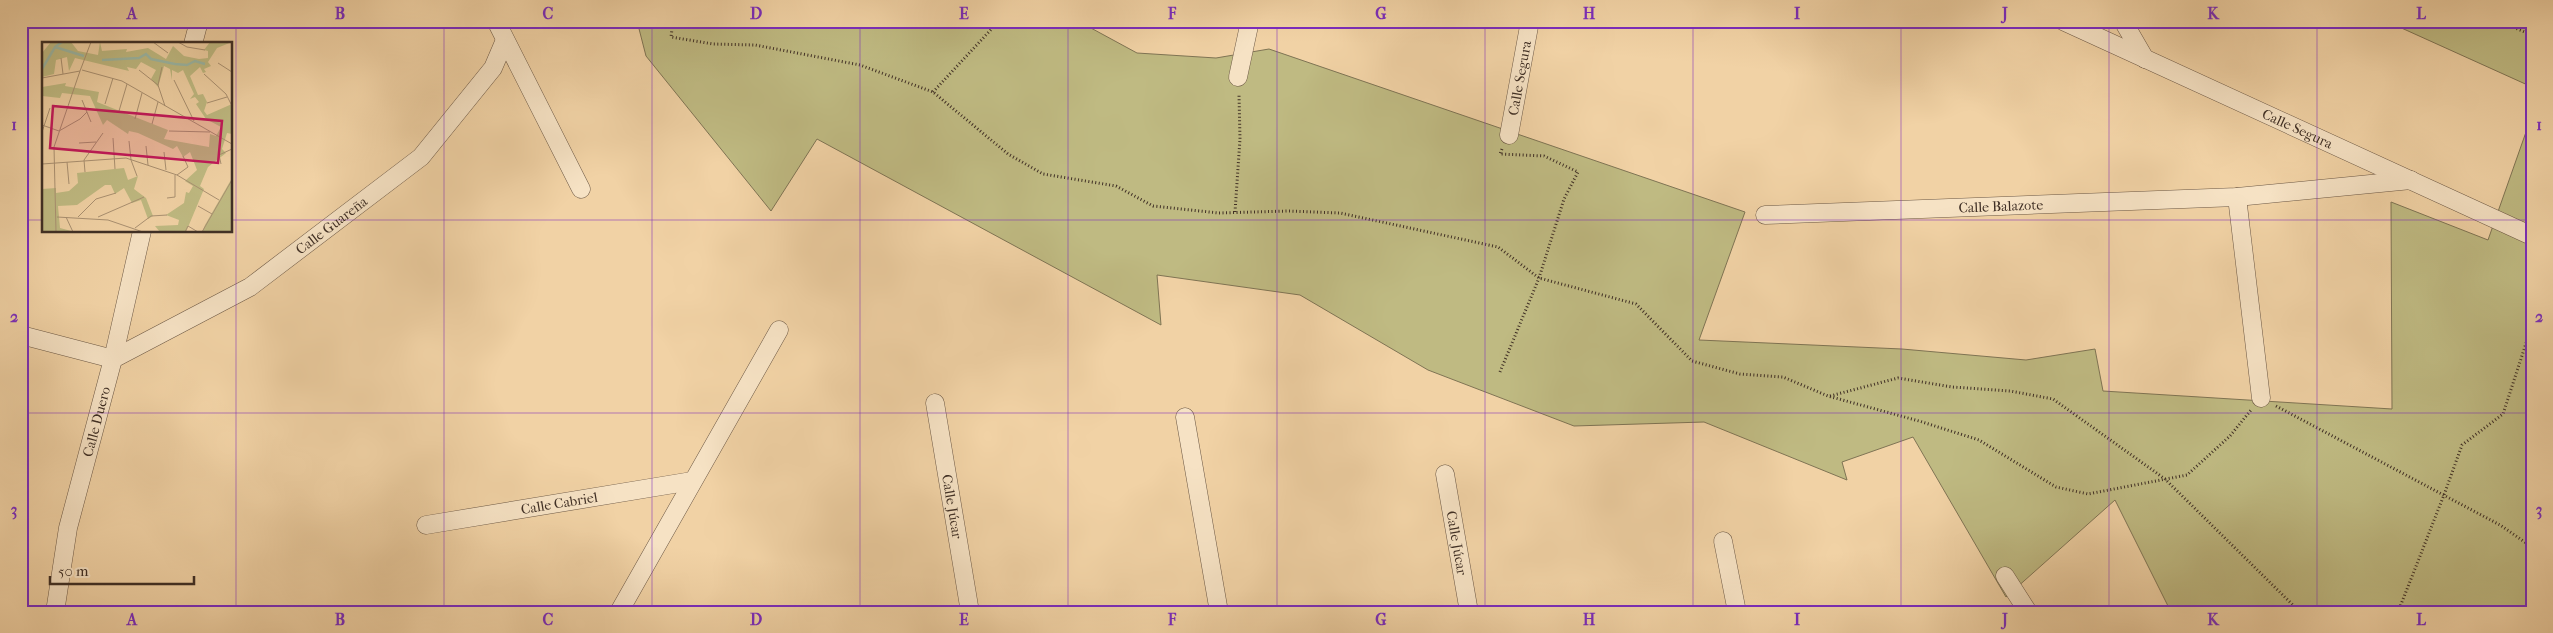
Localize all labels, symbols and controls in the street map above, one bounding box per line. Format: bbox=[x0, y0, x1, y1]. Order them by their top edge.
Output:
text: A bbox=[126, 4, 138, 23]
text: B bbox=[335, 4, 345, 23]
text: C bbox=[543, 4, 554, 23]
text: D bbox=[750, 4, 762, 23]
text: E bbox=[959, 4, 969, 23]
text: F bbox=[1167, 4, 1177, 23]
text: G bbox=[1375, 4, 1387, 23]
text: H bbox=[1583, 4, 1596, 23]
text: I bbox=[1794, 4, 1801, 23]
text: J bbox=[2000, 4, 2008, 24]
text: K bbox=[2207, 4, 2220, 23]
text: L bbox=[2416, 4, 2426, 23]
street label: Calle Segura bbox=[1505, 39, 1535, 117]
inset map bbox=[42, 42, 232, 232]
street label: Calle Segura bbox=[2259, 105, 2336, 153]
text: 1 bbox=[11, 115, 17, 134]
text: 1 bbox=[2536, 115, 2542, 134]
street label: Calle Guareña bbox=[293, 193, 371, 258]
street label: Calle Balazote bbox=[1958, 196, 2044, 217]
text: 2 bbox=[10, 307, 18, 326]
text: 2 bbox=[2535, 307, 2543, 326]
street label: Calle Duero bbox=[79, 385, 114, 459]
street label: Calle Júcar bbox=[938, 473, 966, 540]
street label: Calle Cabriel bbox=[520, 489, 599, 518]
text: 3 bbox=[11, 500, 17, 520]
text: 3 bbox=[2536, 500, 2542, 520]
street label: Calle Júcar bbox=[1443, 510, 1470, 577]
scale bar bbox=[50, 553, 194, 585]
text: 50 m bbox=[58, 562, 89, 580]
text: A bbox=[126, 610, 138, 629]
text: B bbox=[335, 610, 345, 629]
text: C bbox=[543, 610, 554, 629]
text: D bbox=[750, 610, 762, 629]
text: E bbox=[959, 610, 969, 629]
text: F bbox=[1167, 610, 1177, 629]
text: G bbox=[1375, 610, 1387, 629]
text: H bbox=[1583, 610, 1596, 629]
text: I bbox=[1794, 610, 1801, 629]
text: J bbox=[2000, 610, 2008, 630]
text: K bbox=[2207, 610, 2220, 629]
text: L bbox=[2416, 610, 2426, 629]

